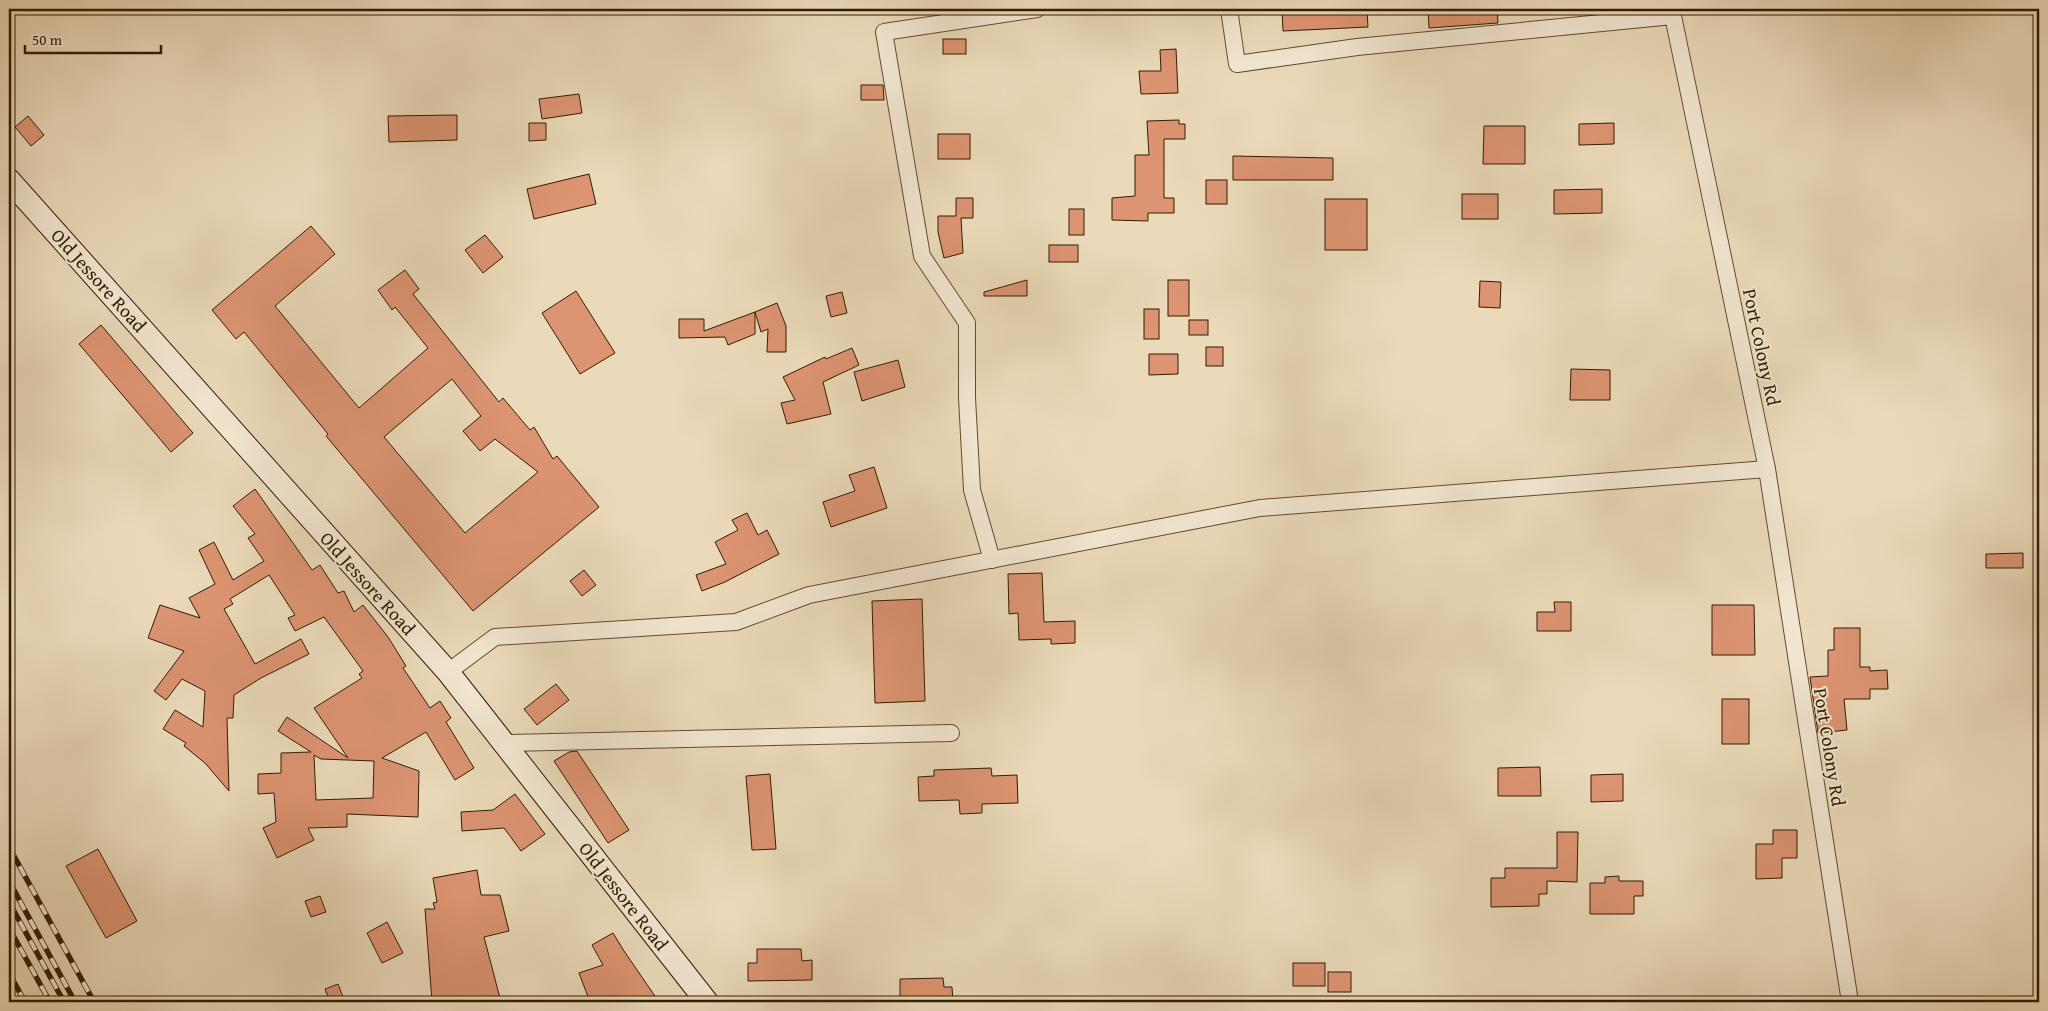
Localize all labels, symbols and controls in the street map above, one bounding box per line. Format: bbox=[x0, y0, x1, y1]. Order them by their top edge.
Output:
scale bar bbox=[25, 22, 161, 54]
text: 50 m bbox=[32, 29, 63, 50]
street label: Old Jessore Road bbox=[45, 222, 154, 339]
street label: Port Colony Rd bbox=[1736, 286, 1788, 409]
street label: Old Jessore Road bbox=[314, 525, 423, 642]
street label: Port Colony Rd bbox=[1807, 686, 1853, 809]
street label: Old Jessore Road bbox=[573, 836, 676, 957]

